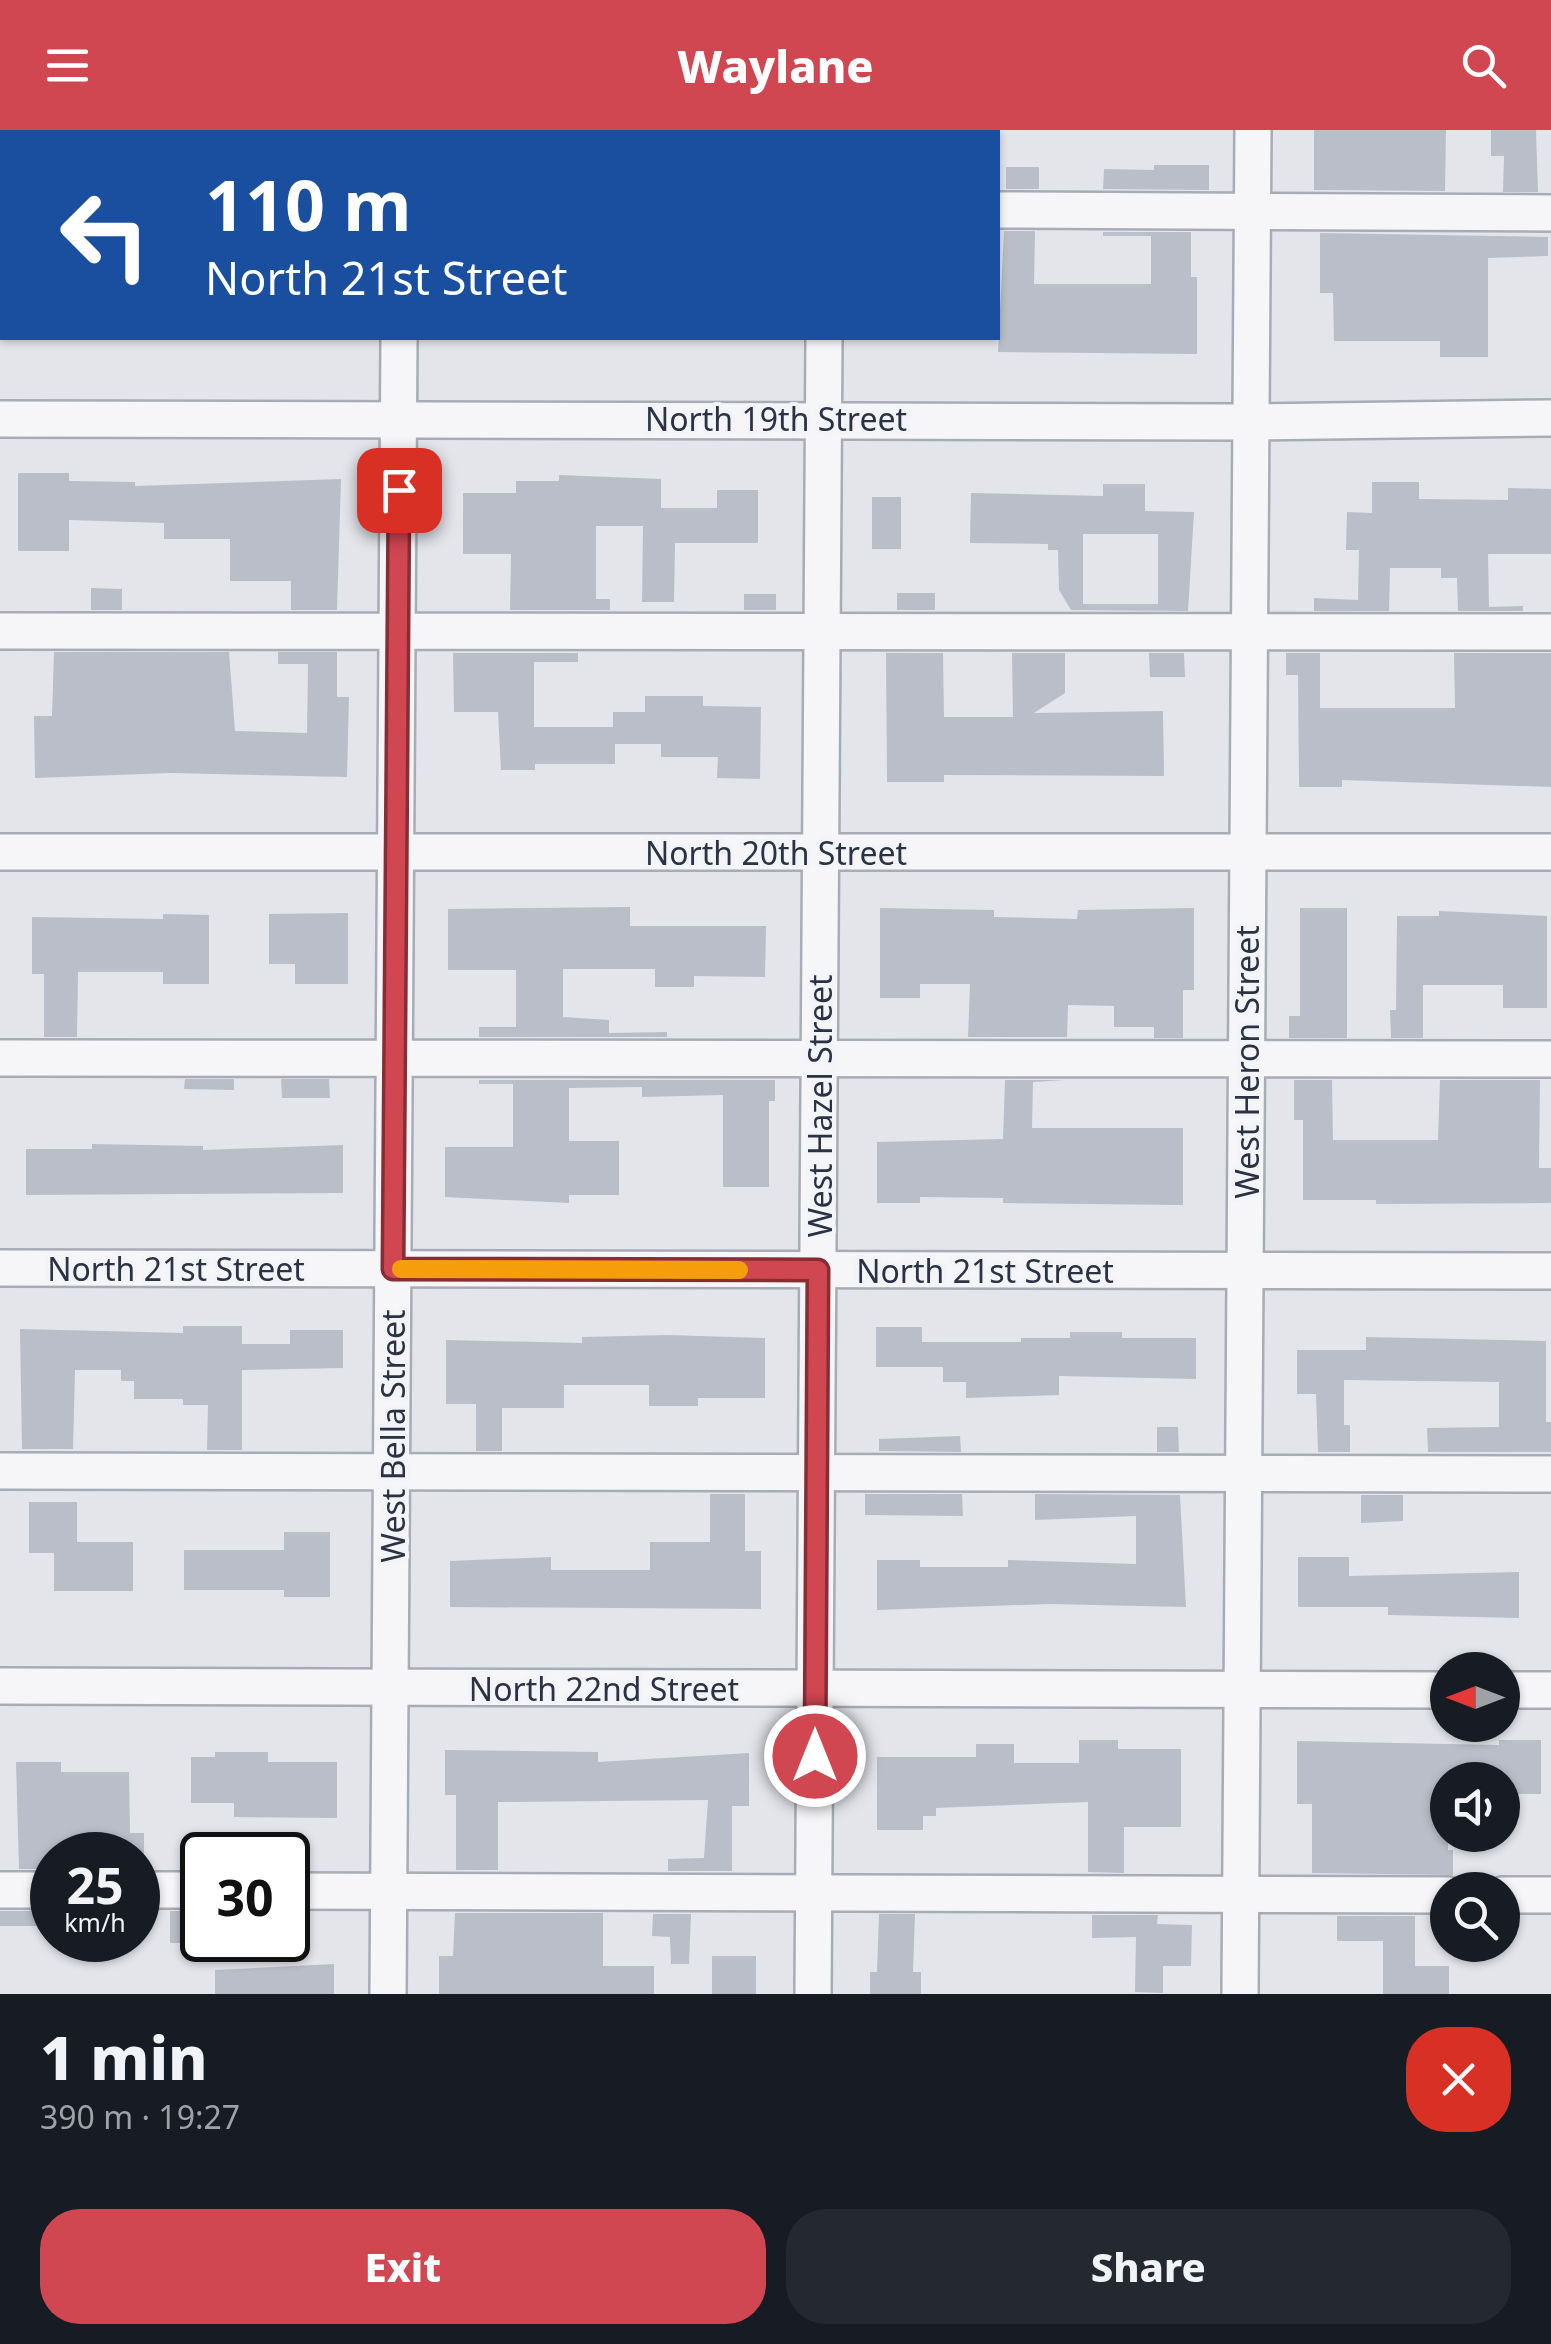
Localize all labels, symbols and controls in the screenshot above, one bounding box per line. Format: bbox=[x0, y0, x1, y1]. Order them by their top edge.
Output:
text: Waylane bbox=[677, 35, 874, 96]
icon: menu bbox=[40, 38, 95, 93]
icon: search bbox=[1456, 38, 1511, 93]
text: 110 m bbox=[205, 156, 412, 252]
icon: left bbox=[40, 170, 170, 300]
text: North 21st Street bbox=[205, 247, 567, 308]
street label: North 19th Street bbox=[645, 397, 907, 440]
pin bbox=[357, 448, 442, 533]
icon: arrive bbox=[372, 463, 427, 518]
street label: North 20th Street bbox=[645, 831, 907, 874]
street label: West Heron Street bbox=[1225, 925, 1268, 1199]
street label: West Hazel Street bbox=[798, 974, 841, 1238]
street label: North 21st Street bbox=[47, 1247, 305, 1290]
street label: North 21st Street bbox=[856, 1249, 1114, 1292]
street label: West Bella Street bbox=[371, 1309, 414, 1563]
north arrow bbox=[1430, 1652, 1520, 1742]
map controls bbox=[1430, 1652, 1520, 1962]
street label: North 22nd Street bbox=[469, 1667, 739, 1710]
position arrow bbox=[763, 1704, 867, 1808]
button: sound bbox=[1430, 1762, 1520, 1852]
speed limit sign: 30 bbox=[180, 1832, 310, 1962]
text: 25 bbox=[66, 1851, 124, 1919]
button: search bbox=[1430, 1872, 1520, 1962]
text: km/h bbox=[64, 1905, 126, 1939]
text: 1 min bbox=[40, 2016, 208, 2098]
button: close bbox=[1406, 2027, 1511, 2132]
text: 390 m · 19:27 bbox=[40, 2095, 240, 2138]
button: Exit bbox=[40, 2209, 766, 2324]
button: Share bbox=[786, 2209, 1511, 2324]

